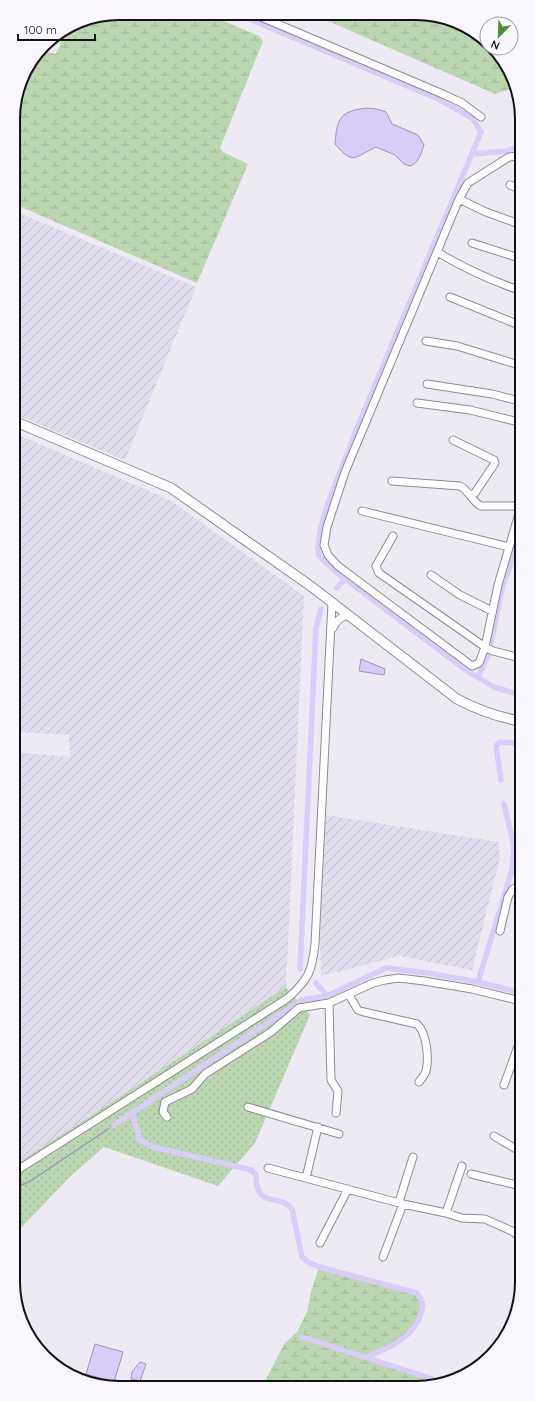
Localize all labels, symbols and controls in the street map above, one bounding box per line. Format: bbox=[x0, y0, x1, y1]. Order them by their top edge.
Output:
scale bar bbox=[18, 16, 95, 42]
north arrow bbox=[479, 16, 519, 56]
text: 100 m bbox=[24, 22, 57, 37]
text: N bbox=[489, 37, 502, 53]

